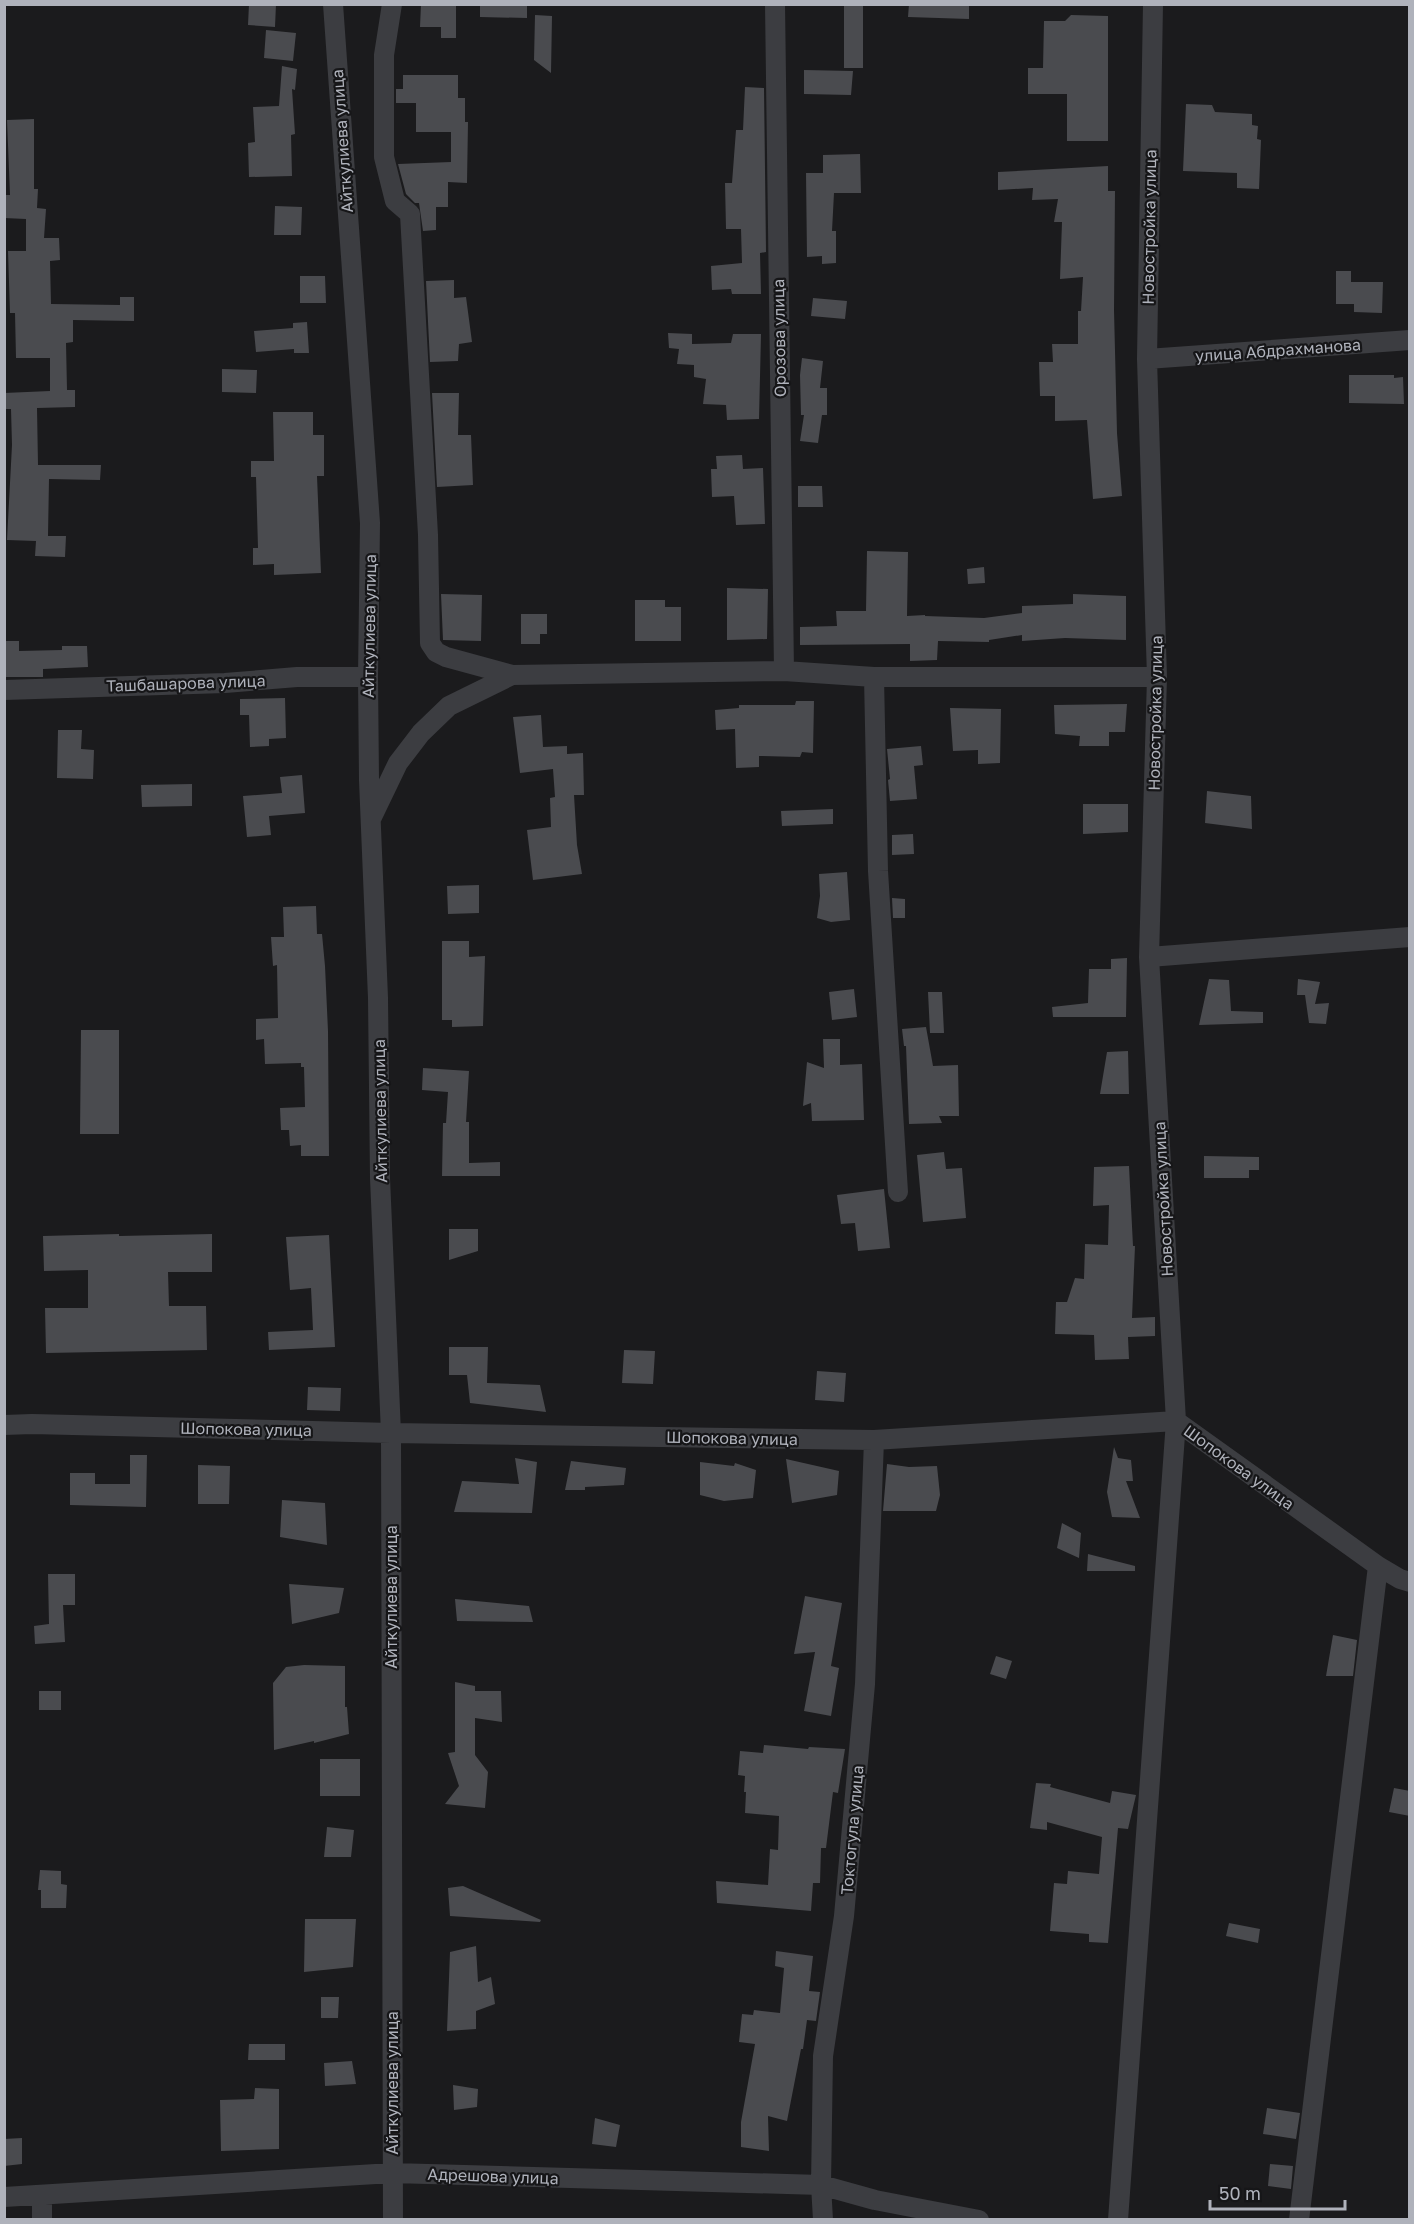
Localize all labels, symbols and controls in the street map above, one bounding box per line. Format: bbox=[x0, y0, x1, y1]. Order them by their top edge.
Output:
street label: Айткулиева улица bbox=[327, 69, 357, 213]
street label: Новостройка улица bbox=[1138, 149, 1160, 305]
street label: Орозова улица bbox=[768, 279, 790, 397]
street label: улица Абдрахманова bbox=[1194, 334, 1362, 366]
street label: Айткулиева улица bbox=[358, 554, 380, 698]
street label: Новостройка улица bbox=[1144, 635, 1166, 791]
street label: Ташбашарова улица bbox=[106, 670, 266, 696]
street label: Айткулиева улица bbox=[369, 1039, 391, 1183]
street label: Новостройка улица bbox=[1149, 1121, 1177, 1277]
street label: Шопокова улица bbox=[180, 1418, 312, 1440]
street label: Шопокова улица bbox=[1180, 1420, 1298, 1514]
street label: Шопокова улица bbox=[666, 1427, 798, 1449]
street label: Айткулиева улица bbox=[381, 1525, 401, 1669]
street label: Токтогула улица bbox=[836, 1764, 868, 1896]
street label: Айткулиева улица bbox=[382, 2011, 402, 2155]
street label: Адрешова улица bbox=[427, 2164, 559, 2188]
scale bar bbox=[1210, 2173, 1345, 2211]
text: 50 m bbox=[1219, 2182, 1261, 2204]

